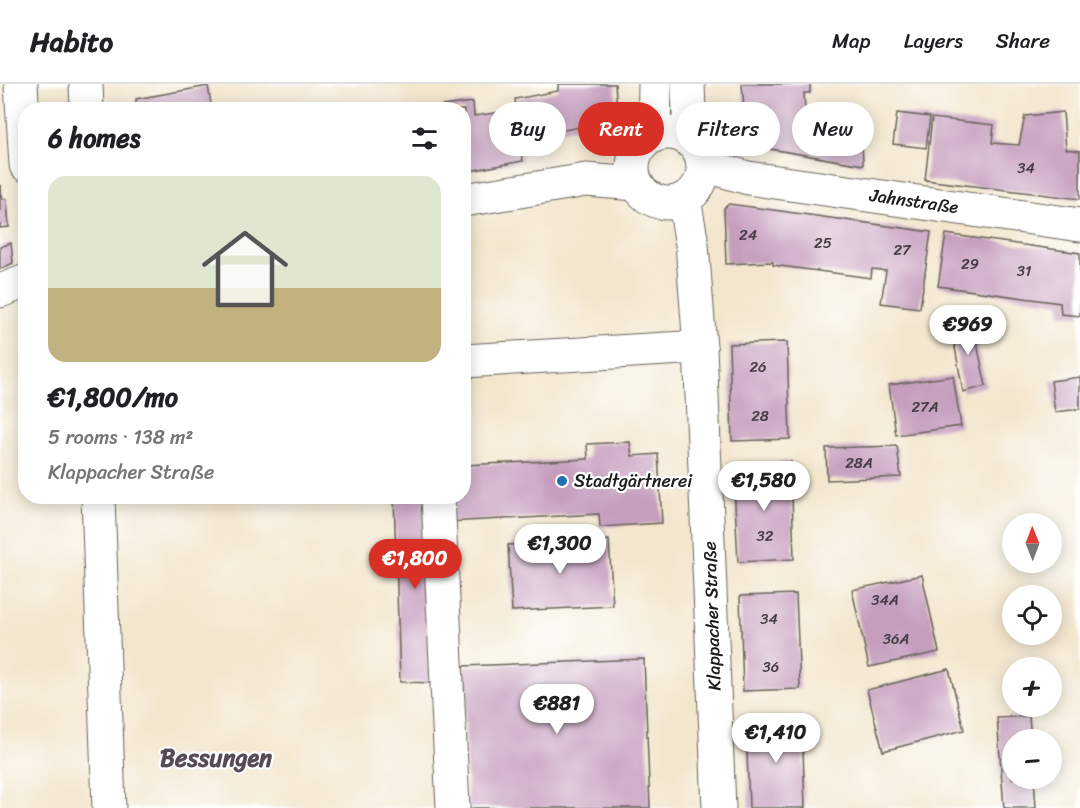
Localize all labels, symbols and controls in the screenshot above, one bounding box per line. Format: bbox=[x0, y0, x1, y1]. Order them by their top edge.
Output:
text: Habito bbox=[30, 17, 113, 66]
text: Map bbox=[832, 22, 871, 60]
text: Layers bbox=[904, 22, 963, 60]
text: Share bbox=[996, 22, 1050, 60]
chip: Buy bbox=[489, 102, 566, 156]
chip: Rent bbox=[578, 102, 664, 156]
chip: Filters bbox=[676, 102, 780, 156]
chip: New bbox=[792, 102, 874, 156]
text: 6 homes bbox=[48, 115, 140, 161]
icon: filters bbox=[408, 122, 441, 155]
house number: 34 bbox=[1017, 155, 1035, 181]
street label: Jahnstraße bbox=[867, 179, 961, 223]
icon: home bbox=[191, 215, 299, 323]
house number: 24 bbox=[739, 222, 757, 248]
house number: 25 bbox=[814, 230, 832, 256]
house number: 27 bbox=[893, 237, 912, 263]
house number: 29 bbox=[961, 251, 979, 277]
house number: 31 bbox=[1017, 258, 1031, 284]
pin: €969 bbox=[932, 305, 1004, 356]
text: €969 bbox=[943, 307, 993, 342]
house number: 26 bbox=[749, 354, 767, 380]
text: €1,800/mo bbox=[48, 374, 178, 420]
house number: 27A bbox=[911, 394, 939, 420]
house number: 28 bbox=[751, 403, 769, 429]
text: 5 rooms · 138 m² bbox=[48, 420, 193, 455]
house number: 28A bbox=[845, 450, 873, 476]
text: Klappacher Straße bbox=[48, 455, 214, 490]
pin: €1,580 bbox=[715, 461, 813, 512]
text: €1,580 bbox=[732, 463, 796, 498]
place label: Stadtgärtnerei bbox=[574, 465, 693, 497]
marker: Stadtgärtnerei bbox=[555, 474, 569, 488]
north arrow bbox=[1002, 513, 1062, 573]
map controls bbox=[1002, 513, 1062, 789]
house number: 32 bbox=[757, 523, 774, 549]
pin: €1,300 bbox=[511, 524, 609, 575]
text: €1,300 bbox=[528, 526, 592, 561]
pin: €1,800 bbox=[366, 539, 464, 590]
text: €1,800 bbox=[383, 541, 447, 576]
street label: Klappacher Straße bbox=[693, 541, 731, 691]
button: locate bbox=[1002, 585, 1062, 645]
house number: 34A bbox=[871, 587, 899, 613]
house number: 34 bbox=[760, 606, 778, 632]
house number: 36A bbox=[883, 626, 909, 652]
house number: 36 bbox=[763, 654, 779, 680]
button: + bbox=[1002, 657, 1062, 717]
pin: €881 bbox=[521, 684, 593, 735]
text: €881 bbox=[534, 686, 580, 721]
pin: €1,410 bbox=[727, 713, 825, 764]
text: €1,410 bbox=[746, 715, 806, 750]
button: − bbox=[1002, 729, 1062, 789]
district label: Bessungen bbox=[160, 737, 272, 779]

